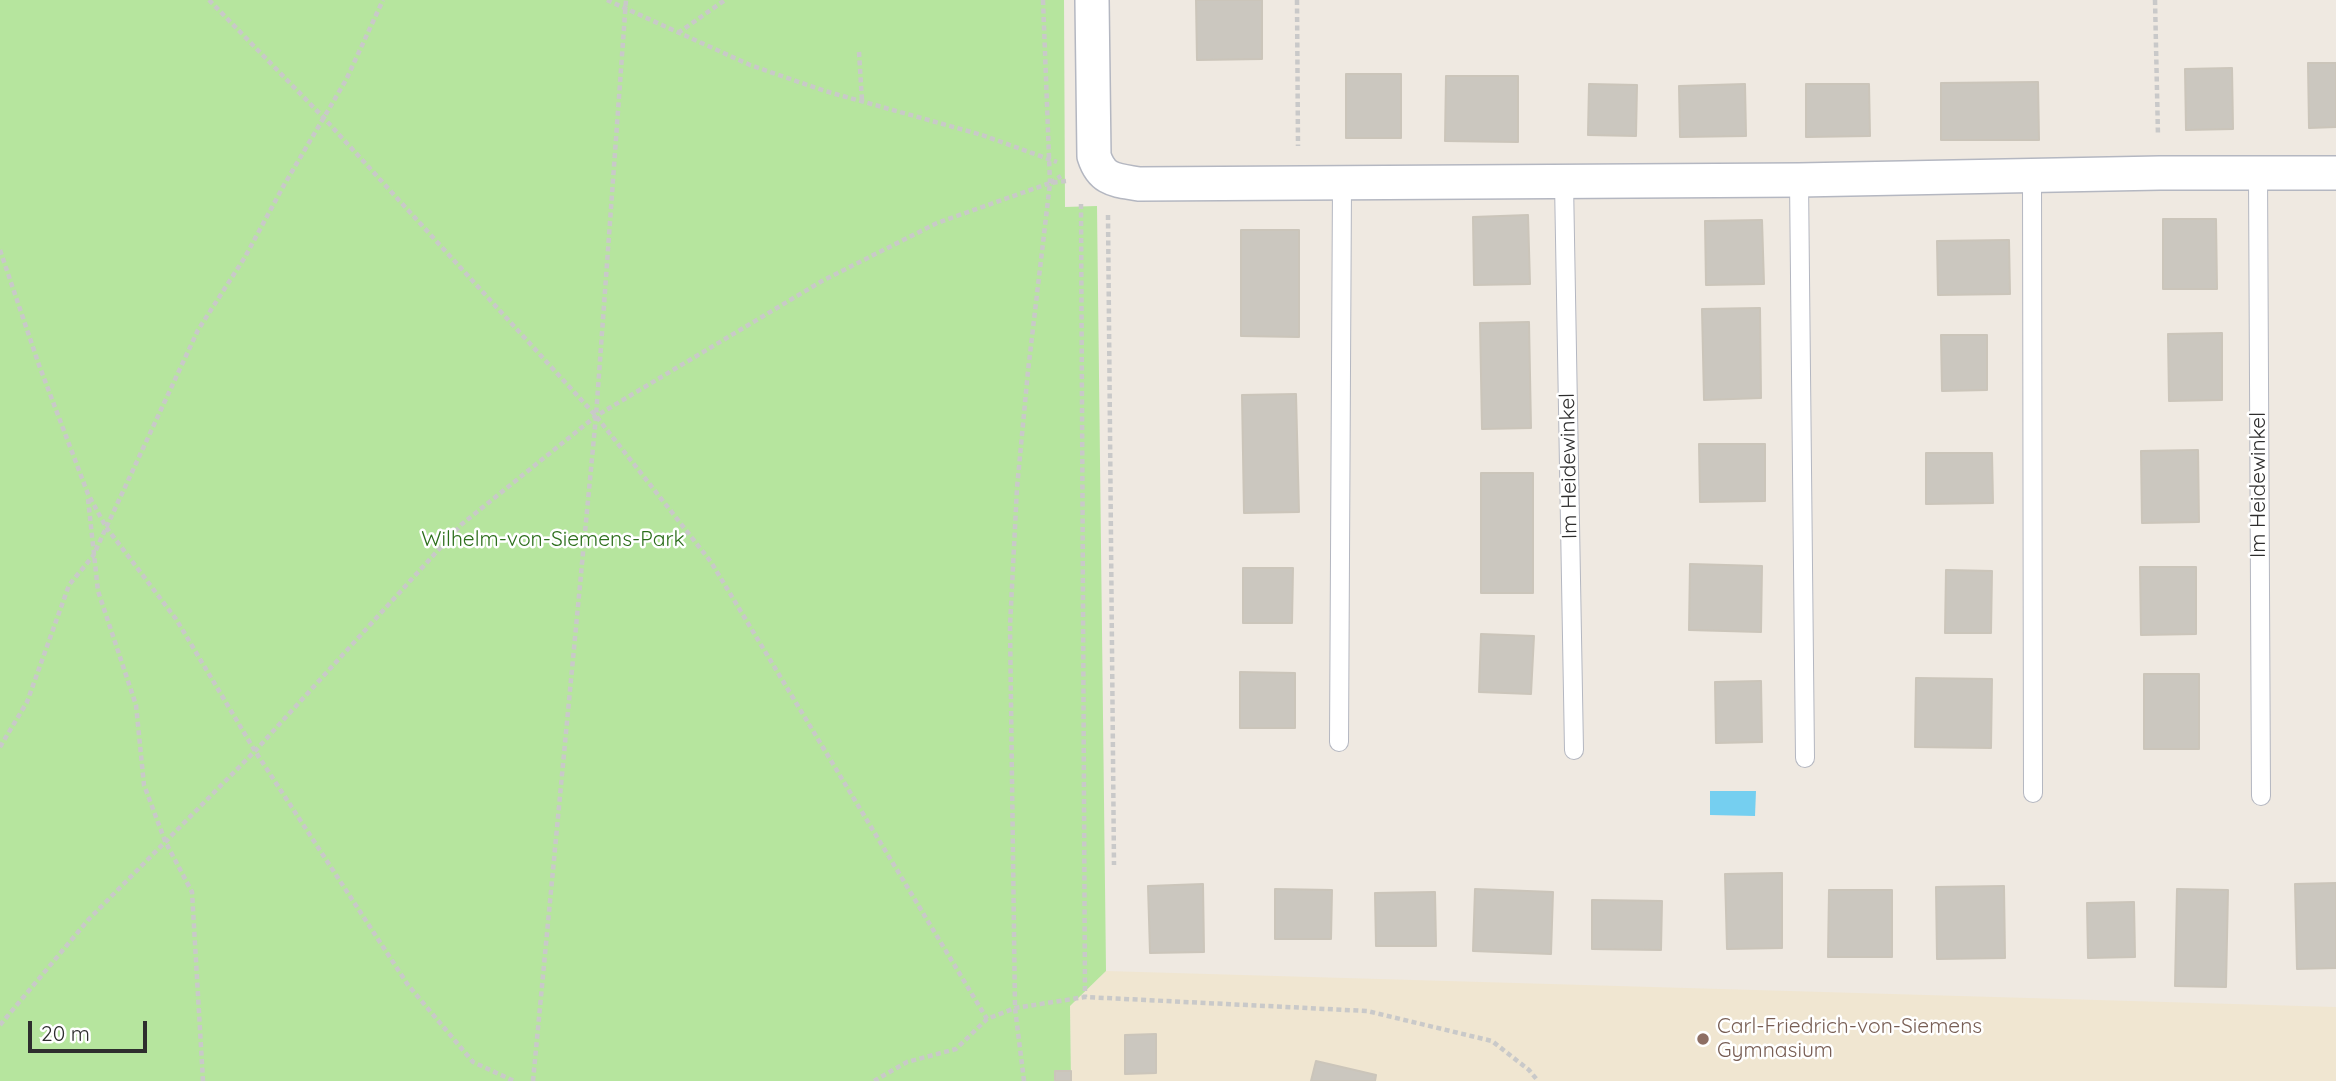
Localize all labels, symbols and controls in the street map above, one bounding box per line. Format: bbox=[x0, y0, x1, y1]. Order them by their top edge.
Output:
street label: Im Heidewinkel bbox=[1555, 393, 1583, 539]
street label: Im Heidewinkel bbox=[2246, 412, 2272, 558]
park label: Wilhelm-von-Siemens-Park bbox=[421, 527, 685, 553]
scale bar bbox=[32, 1007, 150, 1052]
place label: Carl-Friedrich-von-Siemens Gymnasium bbox=[1717, 1014, 1982, 1064]
text: 20 m bbox=[41, 1020, 90, 1046]
marker: Carl-Friedrich-von-Siemens Gymnasium bbox=[1695, 1031, 1711, 1047]

